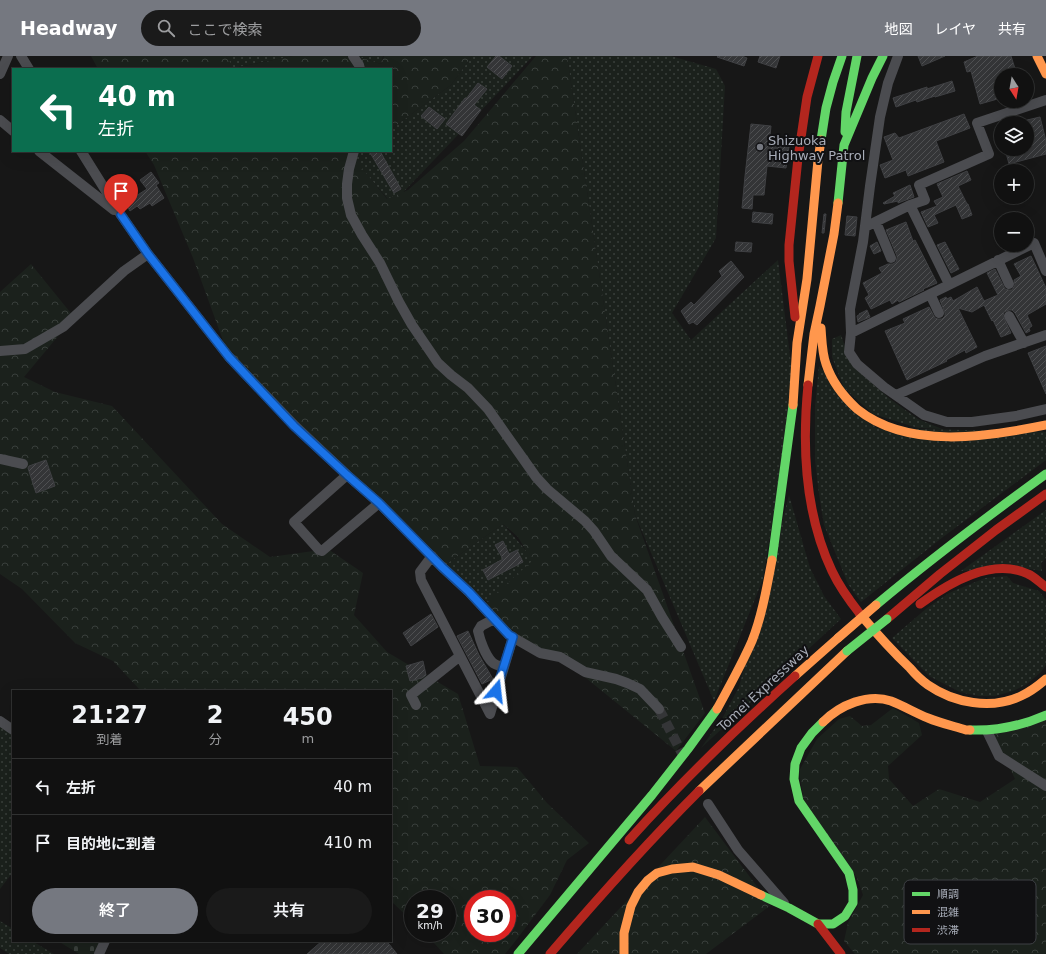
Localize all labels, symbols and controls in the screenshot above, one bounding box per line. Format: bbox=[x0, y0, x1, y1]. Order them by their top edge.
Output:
search box bbox=[141, 10, 421, 46]
text: Headway bbox=[20, 17, 117, 39]
icon: search bbox=[155, 17, 177, 39]
text: ここで検索 bbox=[187, 21, 262, 39]
text: 地図 bbox=[884, 21, 912, 37]
text: レイヤ bbox=[934, 21, 976, 37]
text: 共有 bbox=[998, 21, 1026, 37]
north arrow bbox=[994, 68, 1034, 108]
map controls bbox=[994, 68, 1034, 252]
text: 40 m bbox=[98, 80, 176, 113]
icon: left bbox=[32, 84, 84, 136]
button: layers bbox=[994, 116, 1034, 156]
text: 左折 bbox=[98, 118, 134, 139]
place label: Shizuoka Highway Patrol bbox=[768, 133, 865, 163]
marker: Shizuoka Highway Patrol bbox=[755, 142, 765, 152]
button: + bbox=[994, 164, 1034, 204]
pin bbox=[104, 174, 138, 215]
icon: arrive bbox=[110, 180, 132, 202]
button: − bbox=[994, 212, 1034, 252]
street label: Tomei Expressway bbox=[714, 642, 812, 735]
position arrow bbox=[475, 670, 517, 712]
text: 21:27 bbox=[71, 701, 148, 729]
text: 2 bbox=[207, 701, 223, 729]
text: 450 bbox=[283, 703, 333, 731]
text: m bbox=[301, 731, 314, 746]
text: 到着 bbox=[96, 732, 122, 747]
text: 分 bbox=[209, 732, 222, 747]
icon: left bbox=[32, 776, 54, 798]
text: 40 m bbox=[334, 778, 372, 796]
text: 左折 bbox=[66, 779, 96, 797]
icon: arrive bbox=[32, 832, 54, 854]
text: 410 m bbox=[324, 834, 372, 852]
text: 目的地に到着 bbox=[66, 835, 156, 853]
legend bbox=[904, 880, 1036, 944]
button: 終了 bbox=[32, 888, 198, 934]
button: 共有 bbox=[206, 888, 372, 934]
text: 順調 bbox=[937, 888, 959, 901]
speed limit sign: 30 bbox=[464, 890, 516, 942]
text: 29 bbox=[416, 899, 444, 923]
text: 混雑 bbox=[937, 906, 959, 919]
text: km/h bbox=[417, 920, 443, 931]
text: 渋滞 bbox=[937, 924, 959, 937]

